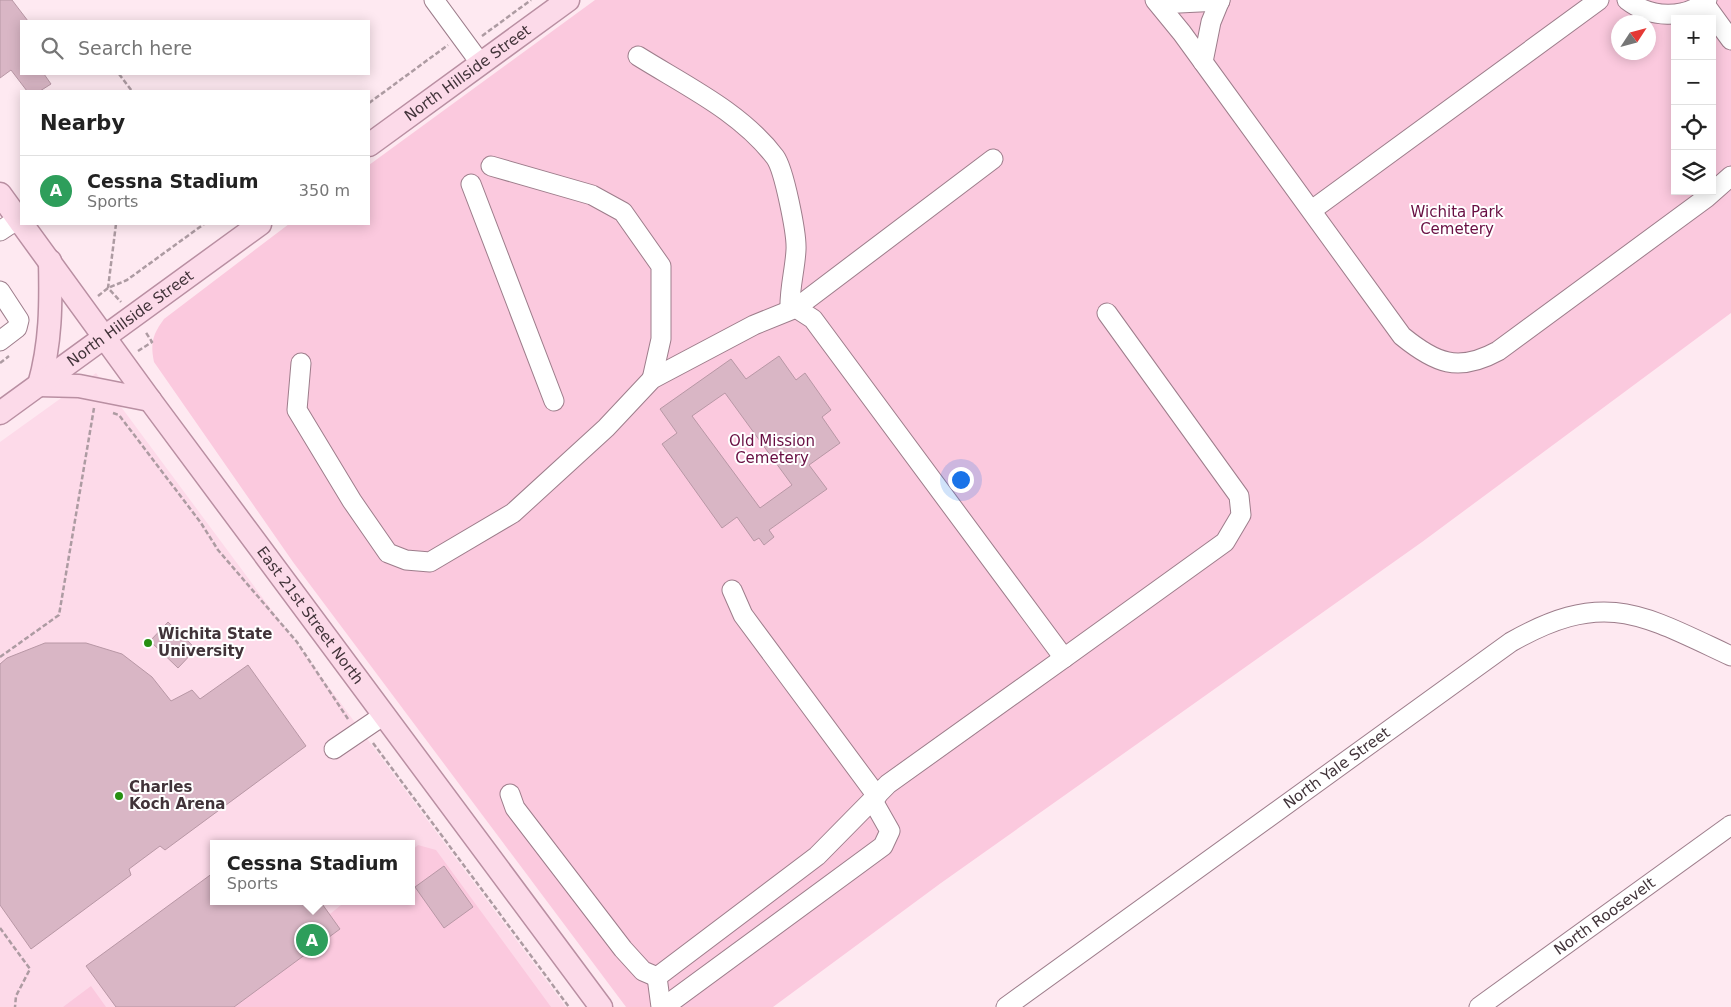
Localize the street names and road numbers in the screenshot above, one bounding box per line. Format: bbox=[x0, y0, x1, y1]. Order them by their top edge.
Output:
street label: North Hillside Street bbox=[401, 21, 534, 125]
street label: North Hillside Street bbox=[64, 266, 197, 370]
street label: East 21st Street North bbox=[253, 543, 367, 688]
street label: North Yale Street bbox=[1280, 723, 1393, 812]
street label: North Roosevelt bbox=[1551, 874, 1659, 959]

